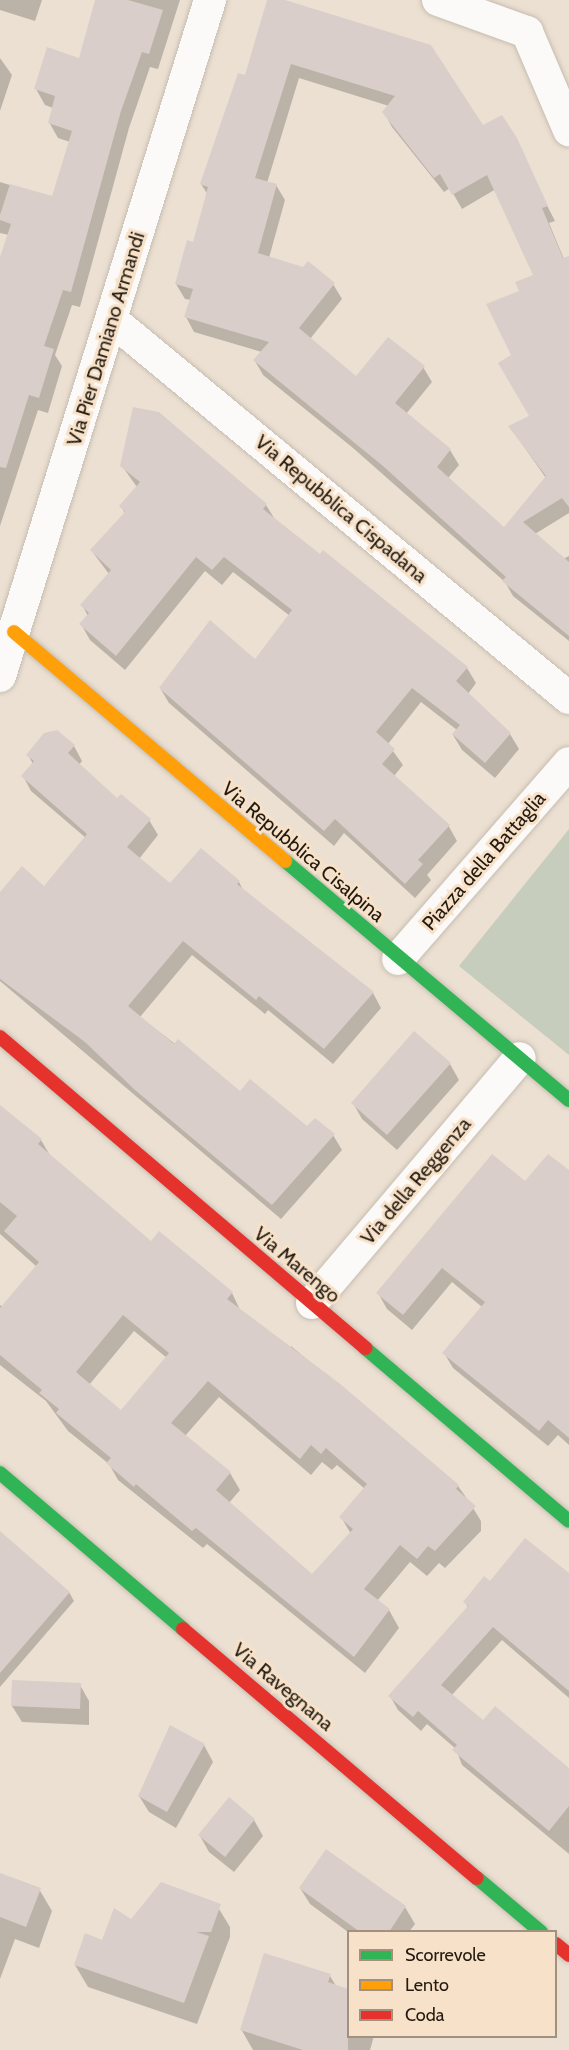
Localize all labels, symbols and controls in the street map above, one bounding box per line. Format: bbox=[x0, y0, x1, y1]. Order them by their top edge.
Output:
street label: Via Pier Damiano Armandi bbox=[62, 229, 150, 449]
street label: Via Repubblica Cispadana bbox=[250, 430, 432, 588]
street label: Via Repubblica Cisalpina bbox=[217, 777, 389, 927]
street label: Piazza della Battaglia bbox=[417, 787, 551, 935]
street label: Via della Reggenza bbox=[356, 1113, 476, 1249]
street label: Via Marengo bbox=[249, 1222, 345, 1308]
street label: Via Ravegnana bbox=[228, 1638, 338, 1736]
legend bbox=[347, 1930, 557, 2038]
text: Scorrevole bbox=[405, 1944, 486, 1966]
text: Lento bbox=[405, 1974, 449, 1996]
text: Coda bbox=[405, 2004, 444, 2026]

